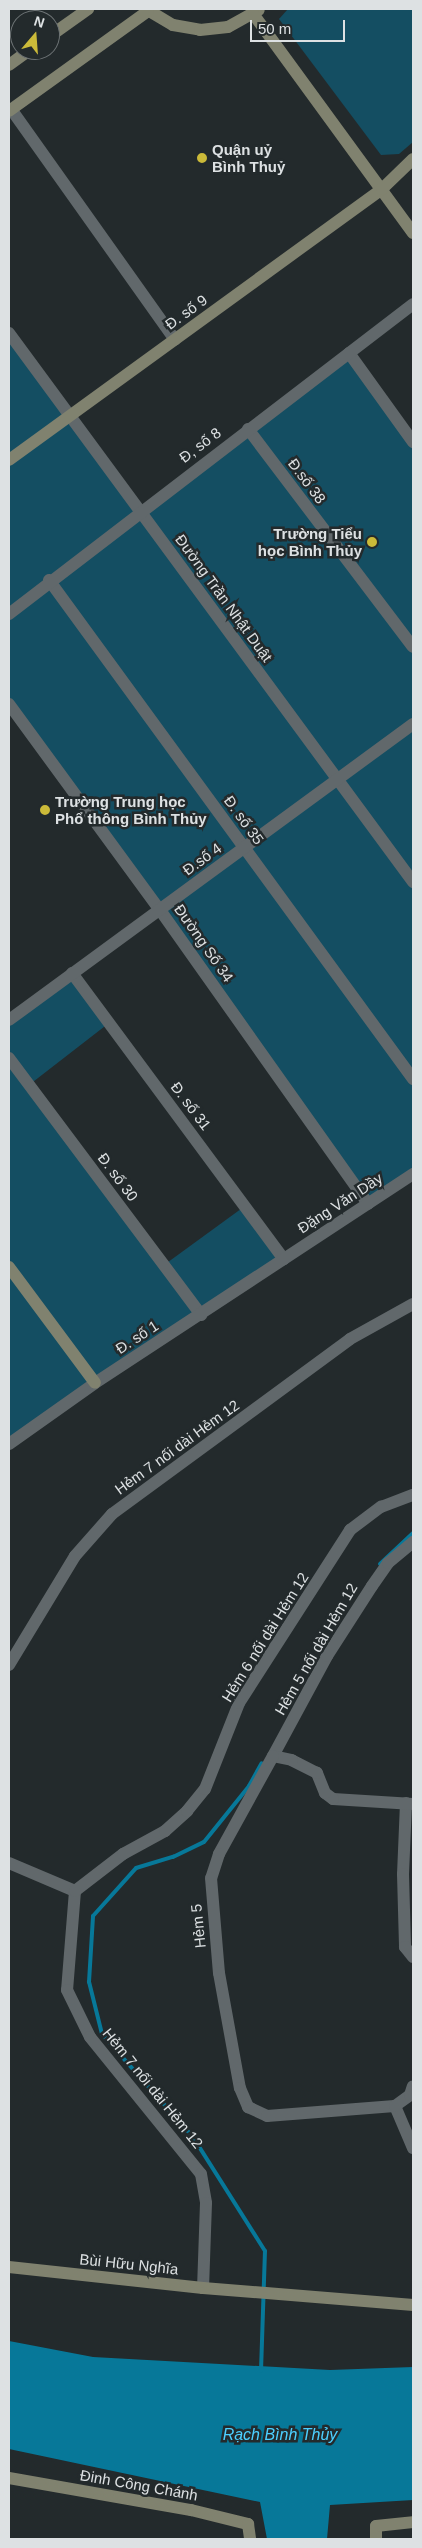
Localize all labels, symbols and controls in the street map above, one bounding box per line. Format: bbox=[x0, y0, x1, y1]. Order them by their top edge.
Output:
north arrow bbox=[10, 10, 60, 60]
scale bar bbox=[252, 10, 347, 42]
text: N bbox=[32, 13, 47, 31]
text: 50 m bbox=[258, 20, 291, 37]
place label: Quận uỷ Bình Thuỷ bbox=[212, 140, 285, 175]
marker: Quận uỷ Bình Thuỷ bbox=[196, 152, 208, 164]
street label: Đ. số 9 bbox=[161, 291, 211, 333]
street label: Đ, số 8 bbox=[176, 424, 224, 466]
street label: Đ.số 38 bbox=[284, 455, 330, 507]
place label: Trường Tiểu học Bình Thủy bbox=[258, 524, 362, 559]
street label: Đường Trần Nhật Duật bbox=[172, 531, 276, 665]
marker: Trường Tiểu học Bình Thủy bbox=[366, 536, 378, 548]
place label: Trường Trung học Phổ thông Bình Thủy bbox=[55, 792, 207, 827]
street label: Đ. số 35 bbox=[220, 792, 268, 848]
marker: Trường Trung học Phổ thông Bình Thủy bbox=[39, 804, 51, 816]
street label: Đ.số 4 bbox=[179, 839, 225, 879]
street label: Đường Số 34 bbox=[171, 901, 237, 985]
street label: Đ. số 31 bbox=[167, 1078, 215, 1134]
street label: Đ. số 30 bbox=[94, 1149, 142, 1205]
street label: Đặng Văn Dầy bbox=[294, 1169, 386, 1237]
street label: Đ. số 1 bbox=[112, 1317, 162, 1357]
street label: Hẻm 7 nối dài Hẻm 12 bbox=[111, 1396, 243, 1498]
street label: Hẻm 6 nối dài Hẻm 12 bbox=[218, 1569, 312, 1705]
street label: Hẻm 5 nối dài Hẻm 12 bbox=[271, 1580, 361, 1718]
street label: Hẻm 5 bbox=[187, 1903, 209, 1949]
street label: Hẻm 7 nối dài Hẻm 12 bbox=[99, 2024, 207, 2152]
street label: Bùi Hữu Nghĩa bbox=[79, 2250, 179, 2278]
water label: Rạch Bình Thủy bbox=[223, 2425, 337, 2445]
street label: Đinh Công Chánh bbox=[79, 2466, 199, 2504]

